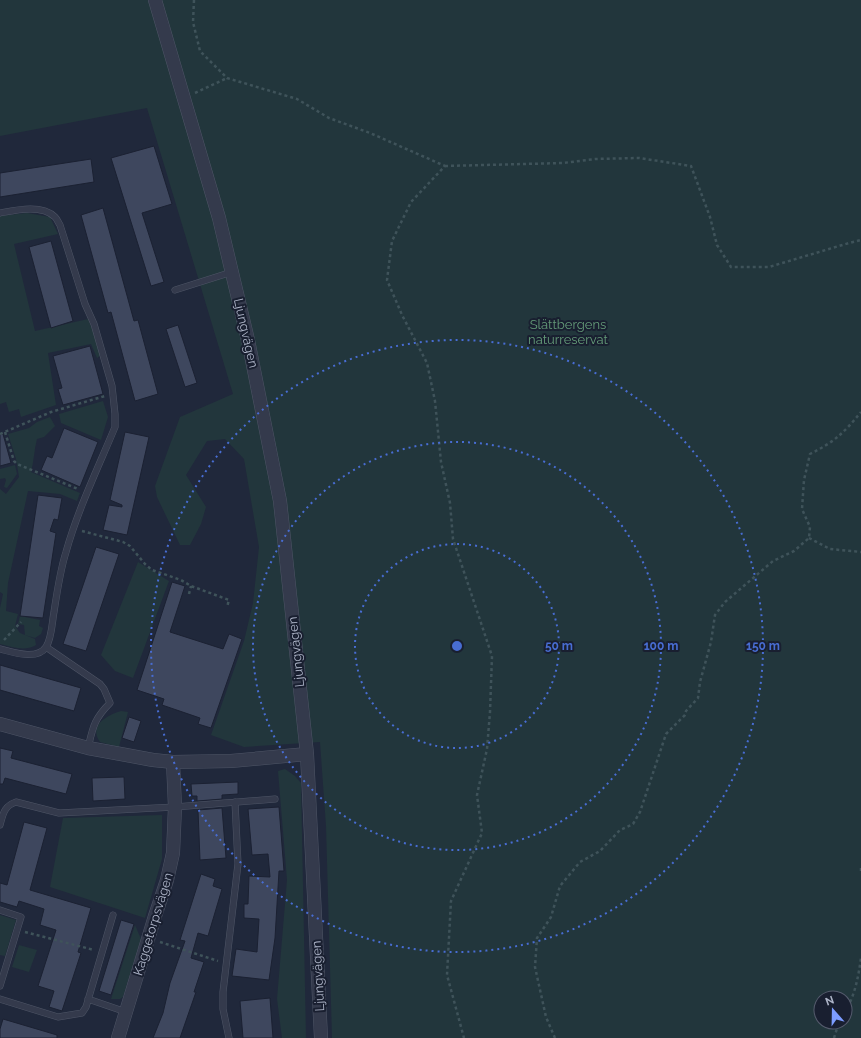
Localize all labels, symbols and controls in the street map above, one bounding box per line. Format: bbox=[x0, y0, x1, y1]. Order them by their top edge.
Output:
street label: Ljungvägen bbox=[231, 297, 261, 369]
park label: Slättbergens naturreservat bbox=[528, 317, 609, 347]
street label: Ljungvägen bbox=[285, 616, 307, 688]
centre of rings bbox=[450, 639, 464, 653]
text: 50 m bbox=[545, 639, 573, 653]
text: 100 m bbox=[644, 639, 678, 653]
text: 150 m bbox=[746, 639, 780, 653]
street label: Kaggetorpsvägen bbox=[130, 871, 176, 977]
street label: Ljungvägen bbox=[309, 940, 327, 1012]
north arrow bbox=[813, 990, 853, 1030]
text: N bbox=[824, 994, 836, 1009]

